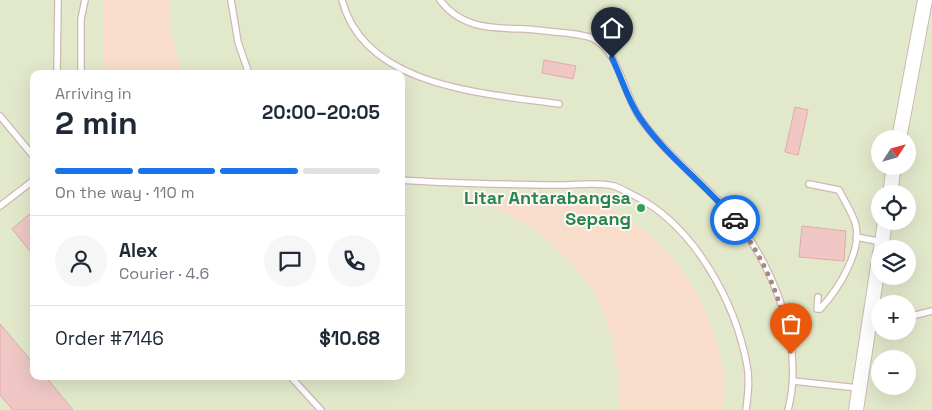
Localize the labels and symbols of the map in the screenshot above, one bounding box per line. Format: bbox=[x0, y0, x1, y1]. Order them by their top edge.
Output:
pin bbox=[591, 7, 633, 58]
north arrow bbox=[871, 130, 916, 175]
place label: Litar Antarabangsa Sepang bbox=[464, 186, 632, 230]
courier bbox=[710, 195, 760, 245]
marker: Litar Antarabangsa Sepang bbox=[635, 202, 647, 214]
pin bbox=[770, 303, 812, 354]

